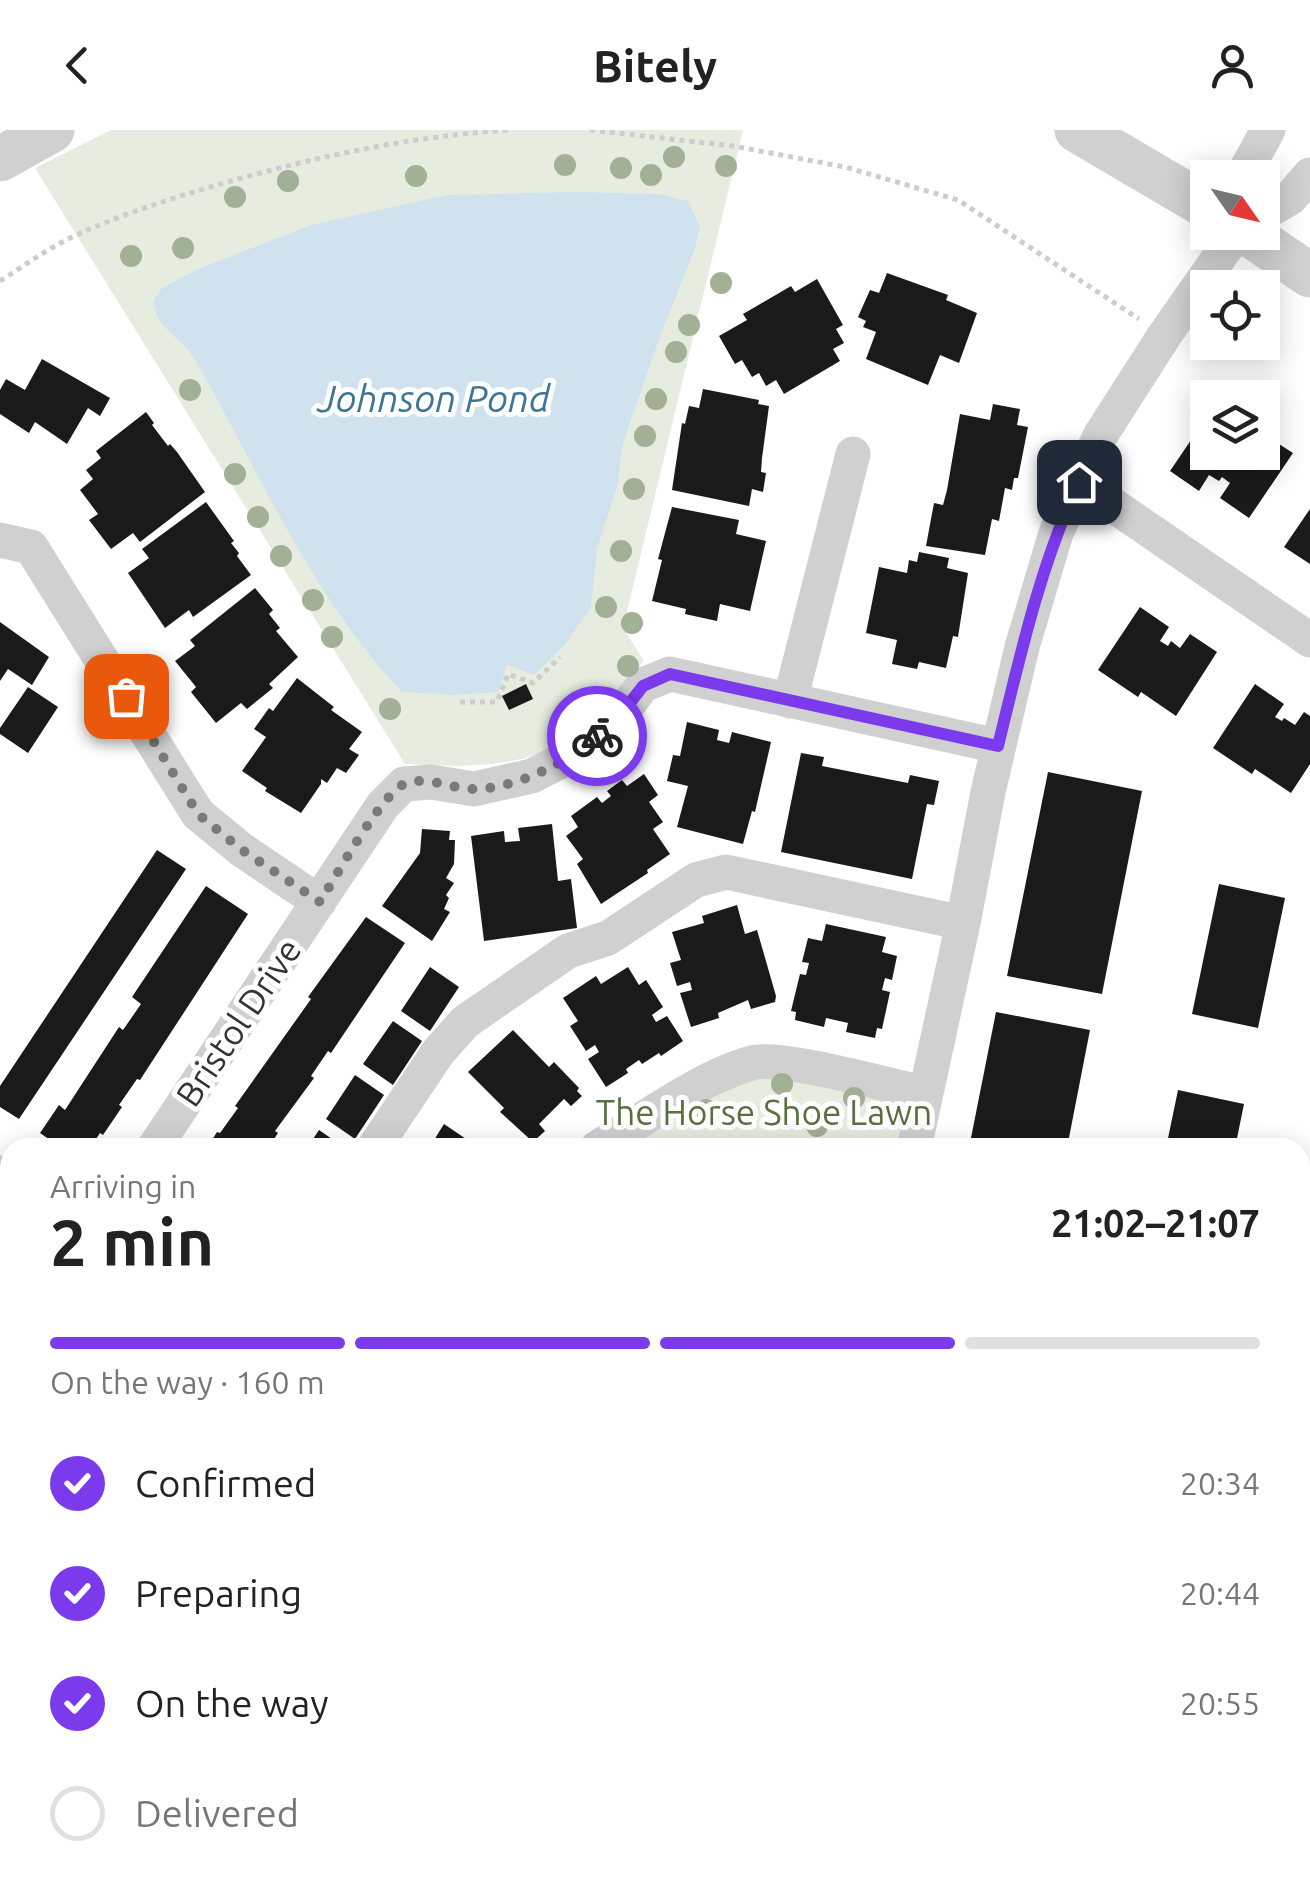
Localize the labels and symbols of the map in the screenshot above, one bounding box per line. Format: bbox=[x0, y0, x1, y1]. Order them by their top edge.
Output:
north arrow bbox=[1190, 160, 1280, 250]
water label: Johnson Pond bbox=[316, 377, 552, 419]
pin bbox=[1037, 440, 1122, 525]
pin bbox=[84, 654, 169, 739]
courier bbox=[547, 686, 647, 786]
street label: Bristol Drive bbox=[167, 931, 309, 1113]
park label: The Horse Shoe Lawn bbox=[596, 1092, 932, 1132]

